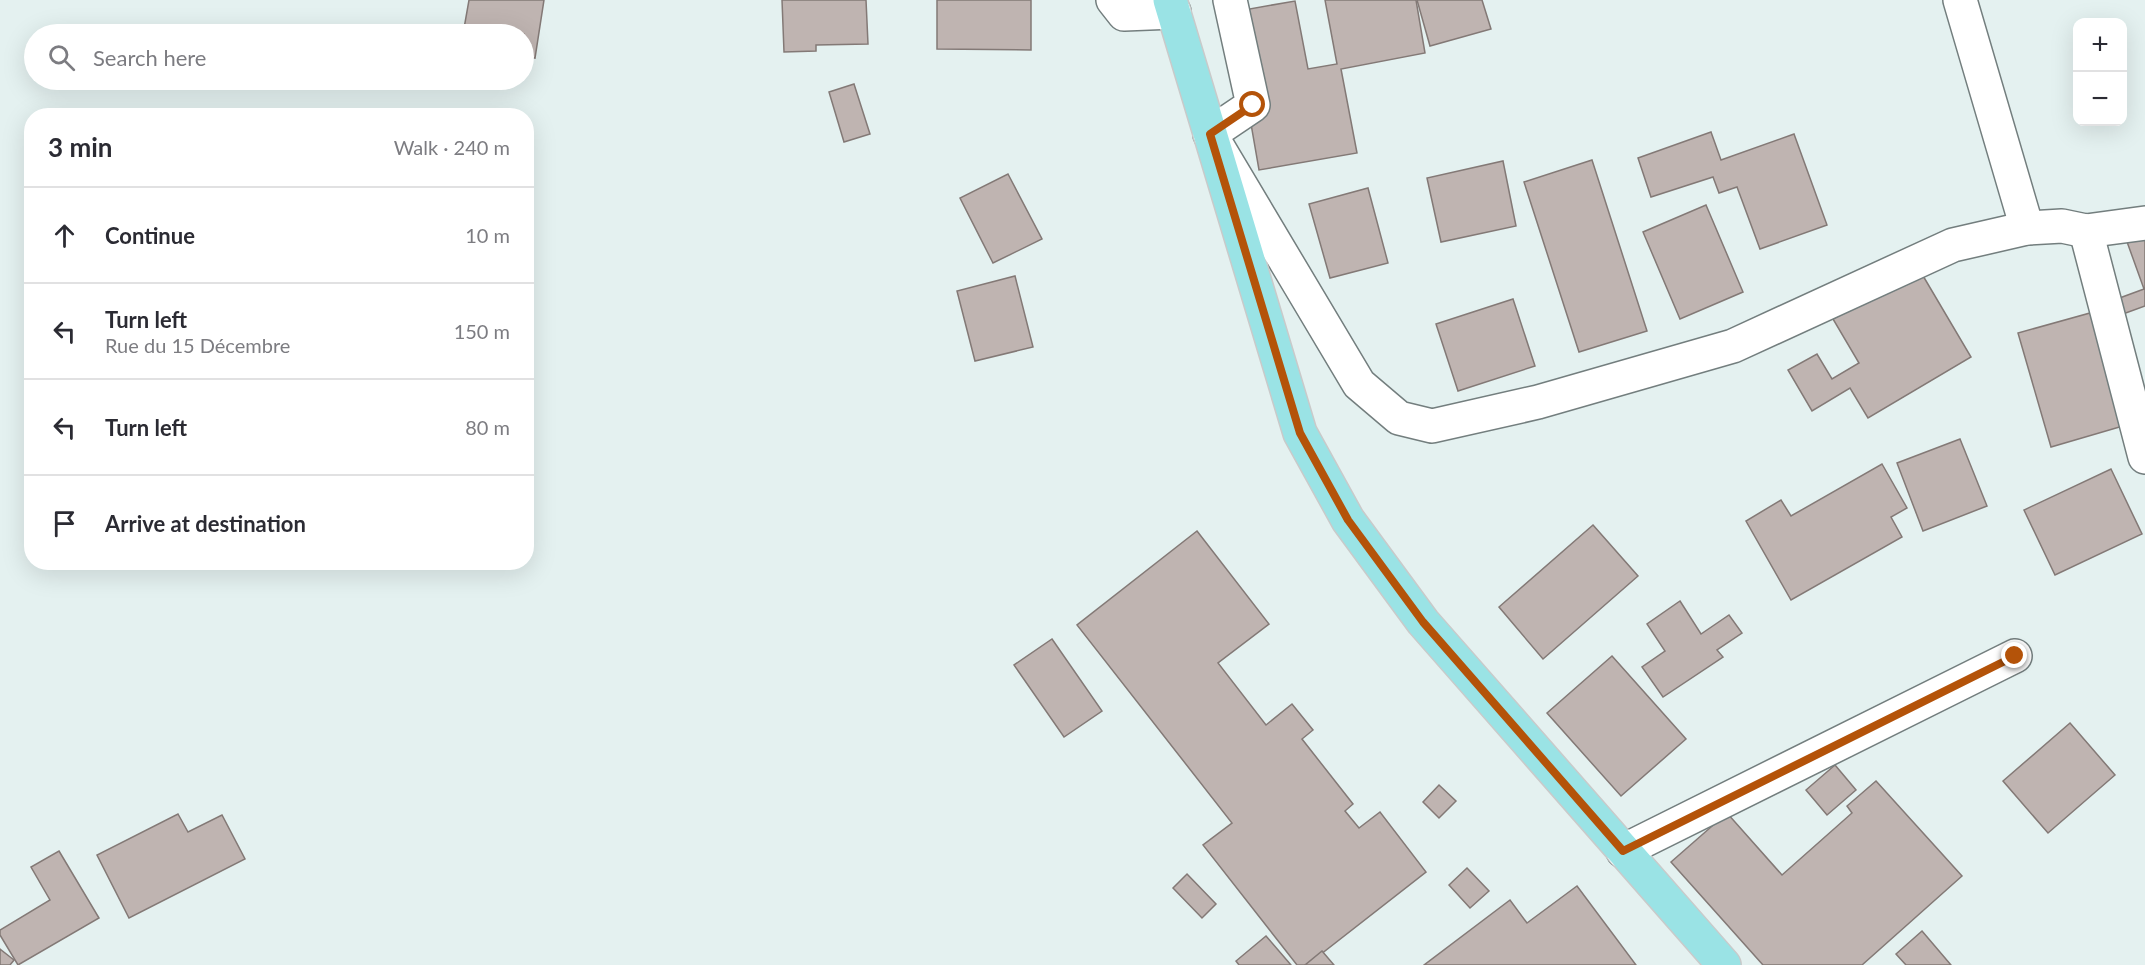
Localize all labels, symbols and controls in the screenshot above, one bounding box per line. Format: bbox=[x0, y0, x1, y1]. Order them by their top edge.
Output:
map controls bbox=[2073, 18, 2127, 126]
button: + bbox=[2073, 18, 2127, 72]
search box bbox=[24, 24, 534, 90]
icon: search bbox=[45, 41, 78, 74]
text: Search here bbox=[93, 44, 206, 71]
button: − bbox=[2073, 72, 2127, 126]
route start bbox=[1239, 91, 1265, 117]
text: 3 min bbox=[48, 131, 112, 163]
text: Walk · 240 m bbox=[394, 135, 510, 159]
icon: ahead bbox=[48, 219, 81, 252]
text: Continue bbox=[105, 222, 195, 249]
text: 10 m bbox=[465, 223, 510, 247]
text: Turn left bbox=[105, 306, 187, 333]
icon: left bbox=[48, 315, 81, 348]
text: 150 m bbox=[454, 319, 510, 343]
text: Rue du 15 Décembre bbox=[105, 333, 290, 357]
icon: left bbox=[48, 411, 81, 444]
text: Turn left bbox=[105, 414, 187, 441]
text: 80 m bbox=[465, 415, 510, 439]
icon: arrive bbox=[48, 507, 81, 540]
text: Arrive at destination bbox=[105, 510, 306, 537]
route end bbox=[2001, 642, 2027, 668]

